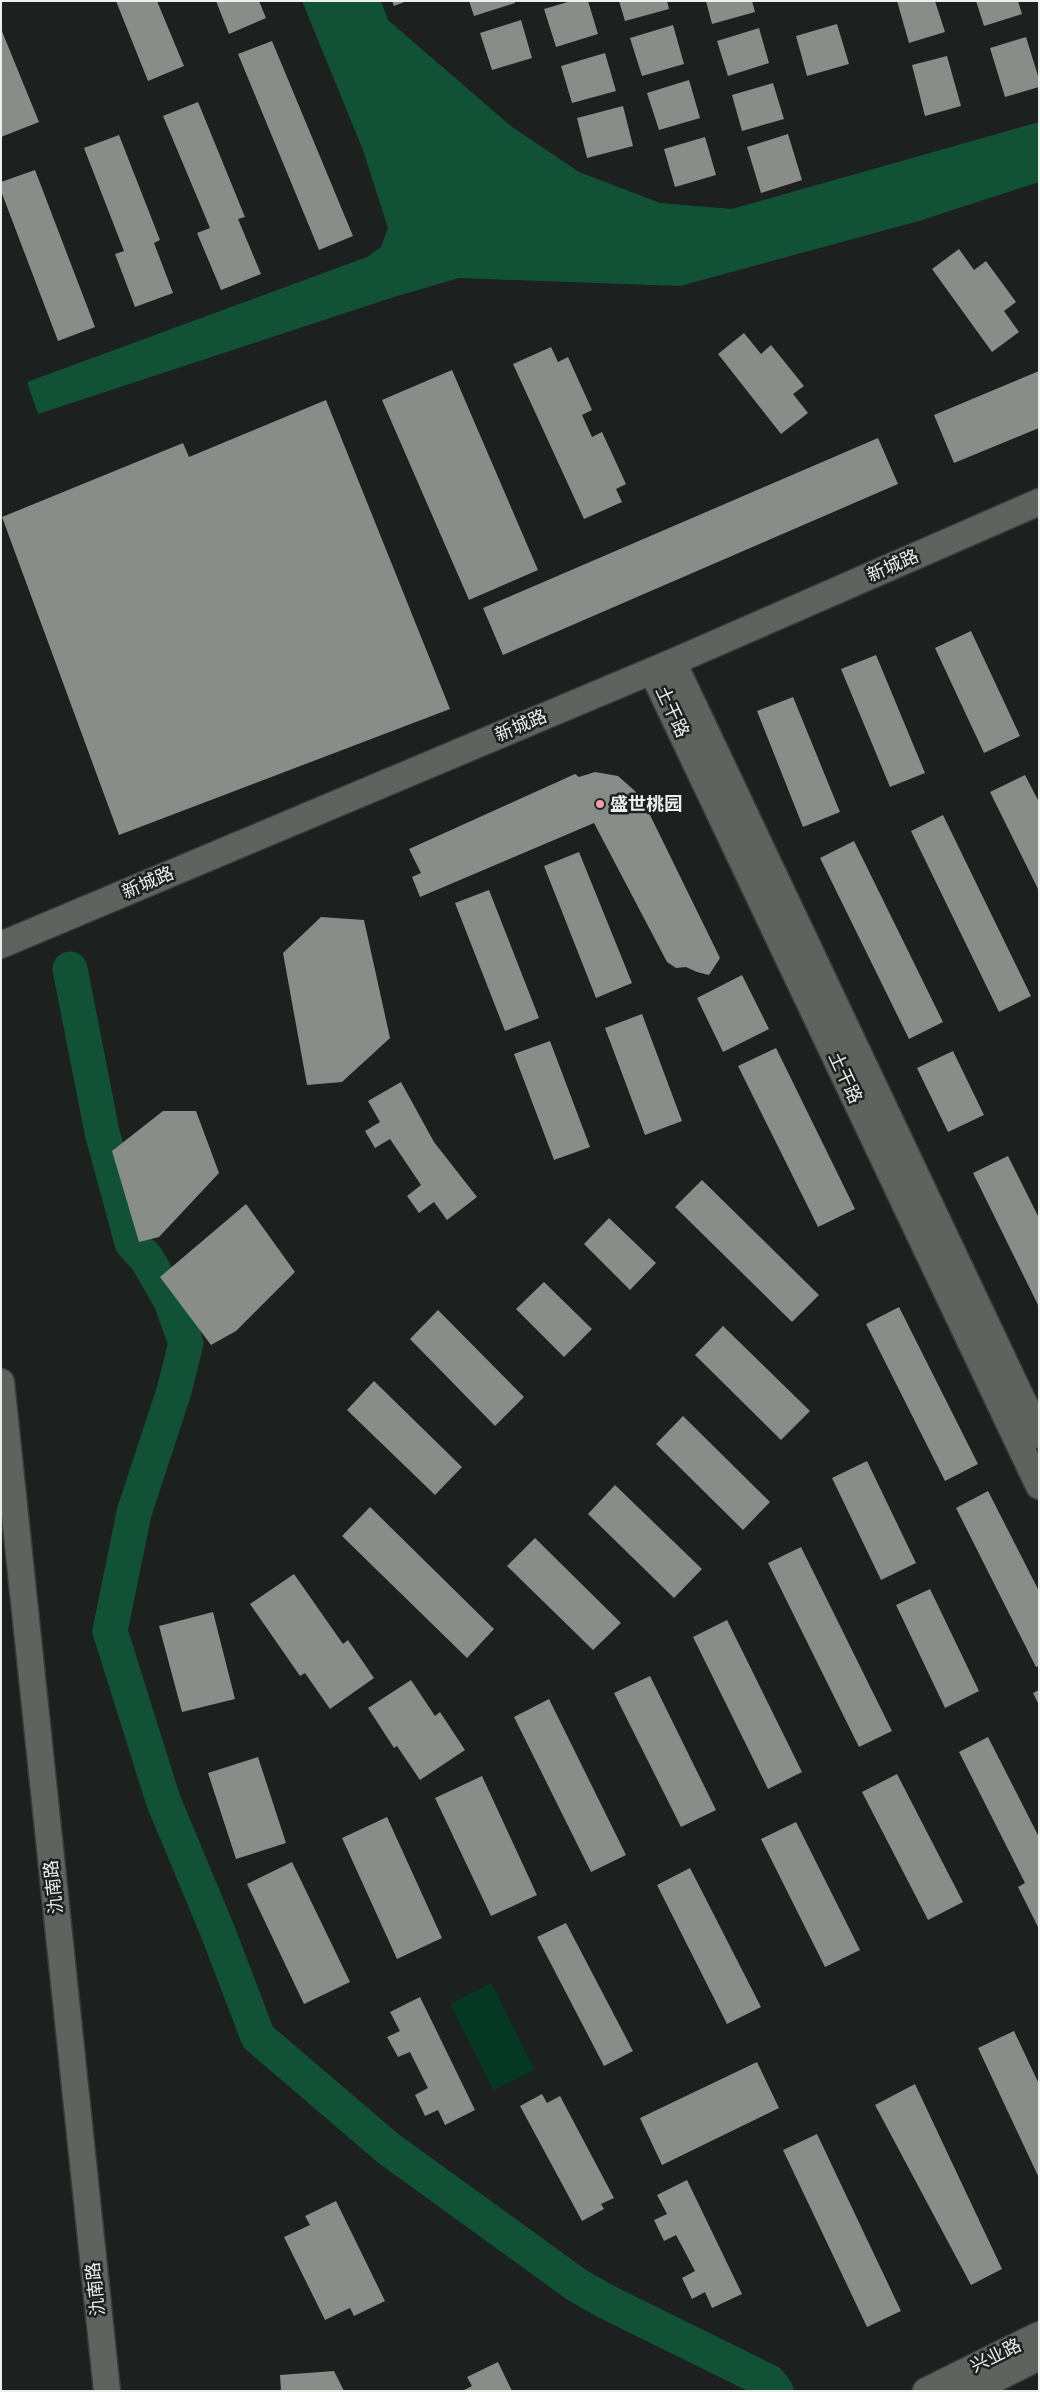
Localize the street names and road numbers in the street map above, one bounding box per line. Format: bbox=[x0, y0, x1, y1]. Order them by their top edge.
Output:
street label: 新城路 bbox=[864, 545, 922, 587]
street label: 土干路 bbox=[651, 683, 693, 741]
street label: 新城路 bbox=[492, 706, 550, 746]
street label: 新城路 bbox=[119, 863, 177, 903]
street label: 土干路 bbox=[824, 1049, 866, 1107]
street label: 氿南路 bbox=[40, 1859, 68, 1915]
street label: 氿南路 bbox=[82, 2261, 110, 2317]
street label: 兴业路 bbox=[967, 2334, 1025, 2378]

